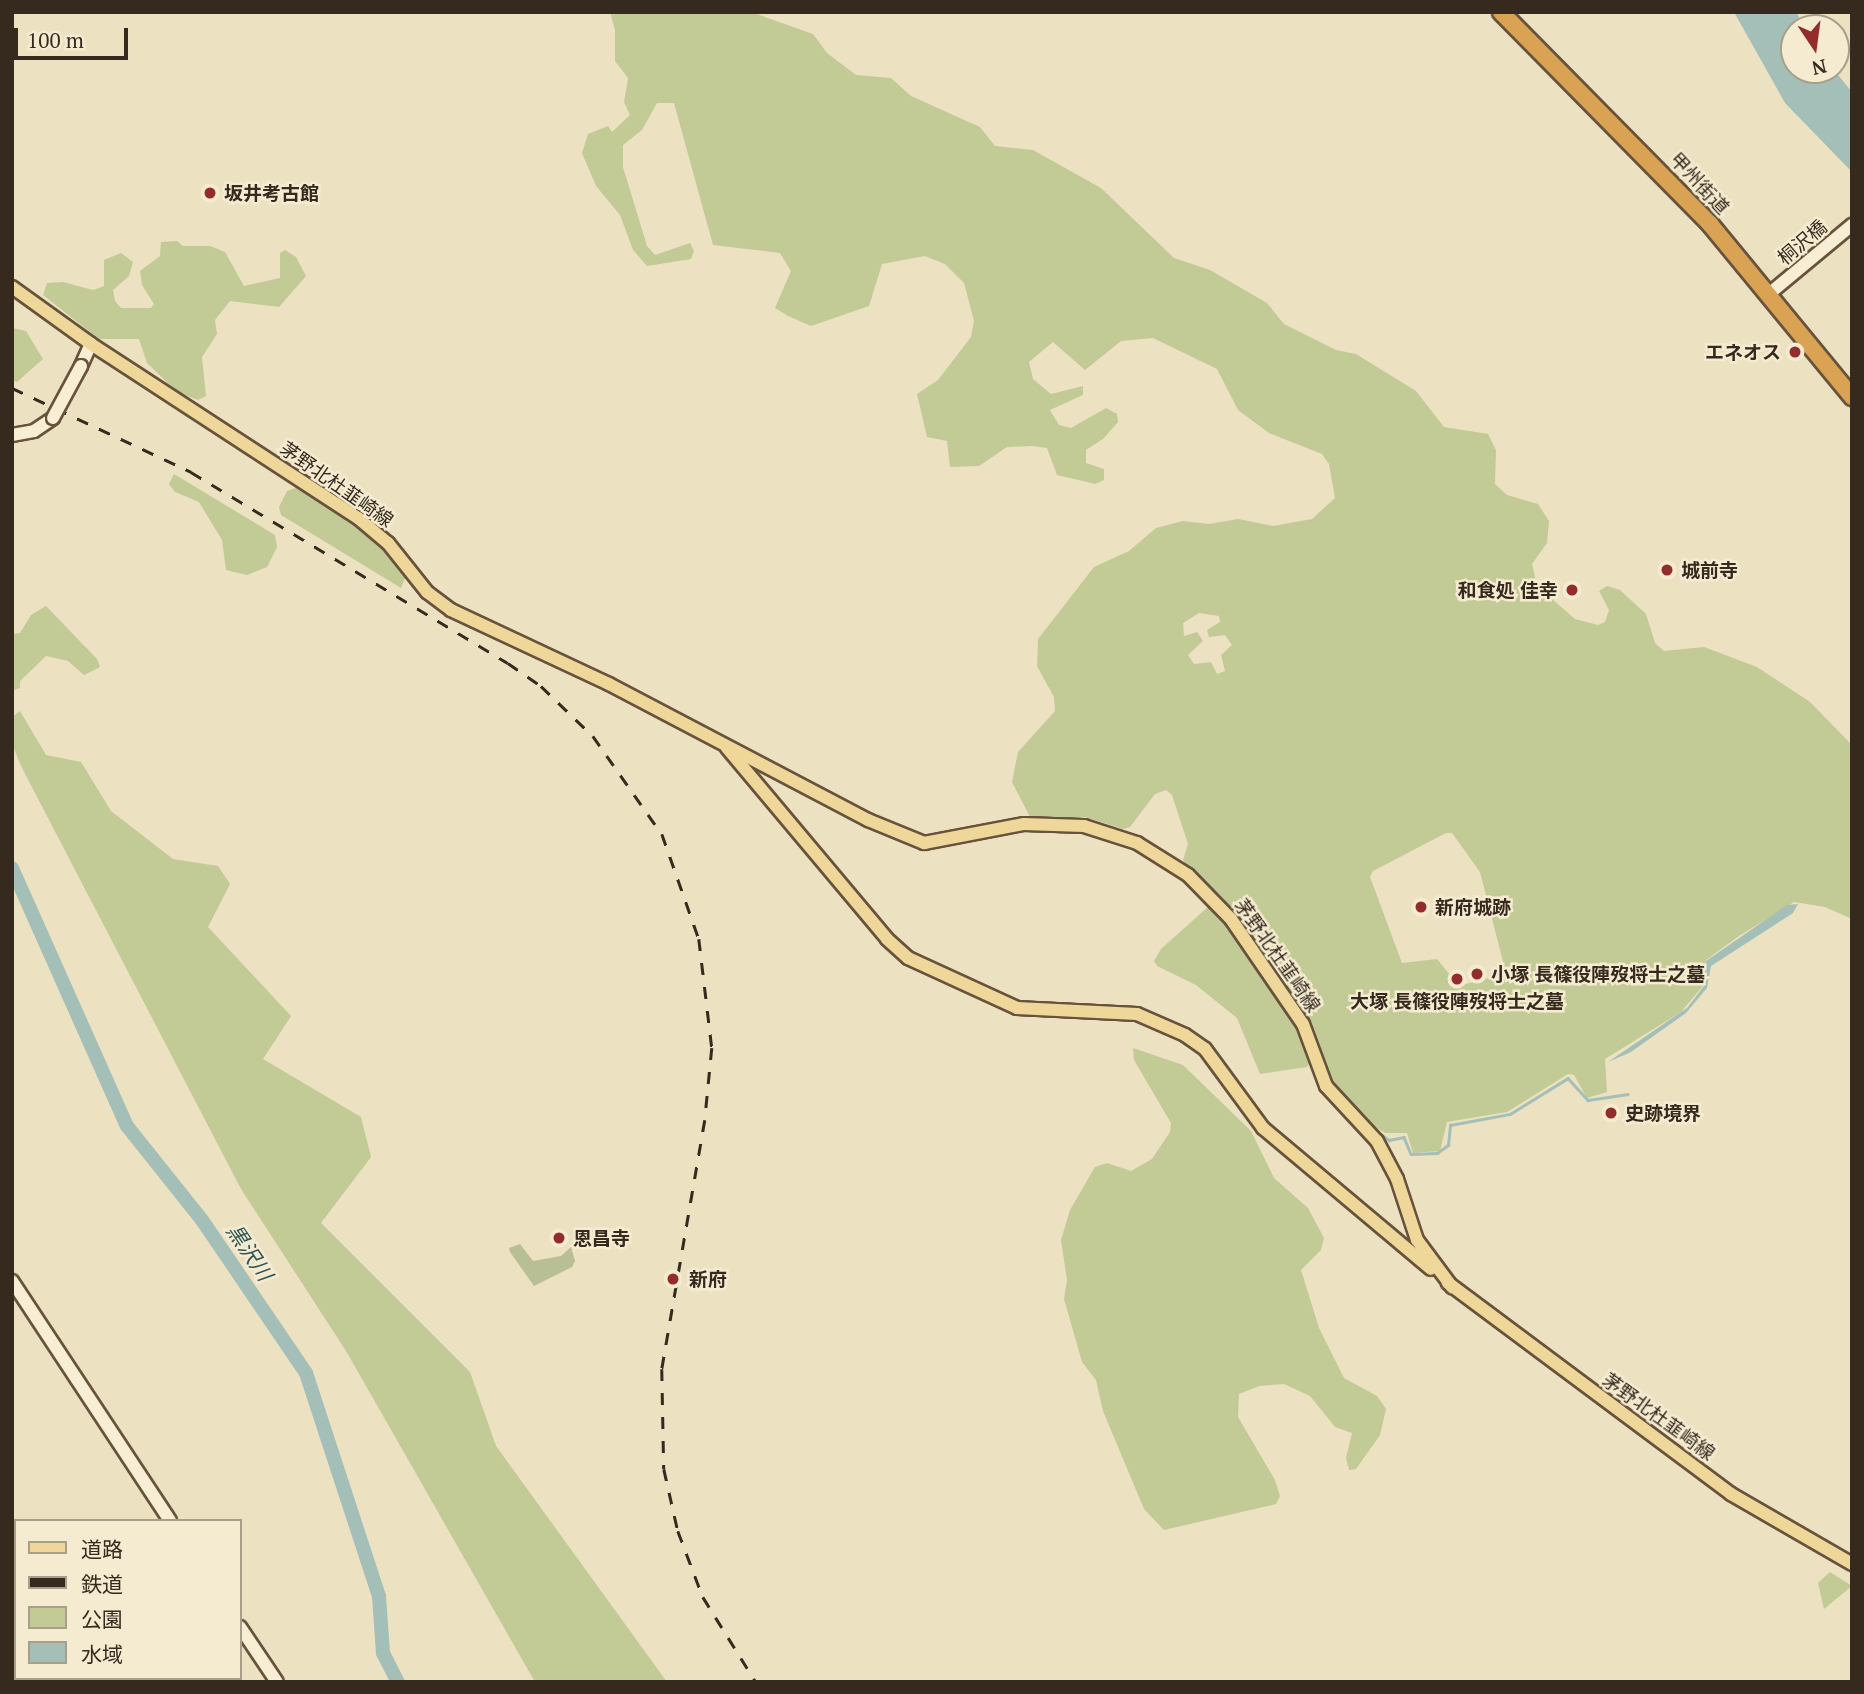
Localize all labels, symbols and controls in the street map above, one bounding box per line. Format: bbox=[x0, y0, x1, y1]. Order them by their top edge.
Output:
scale bar bbox=[18, 14, 131, 58]
north arrow bbox=[1780, 14, 1850, 84]
text: 100 m bbox=[27, 26, 84, 54]
text: N bbox=[1810, 54, 1829, 82]
street label: 甲州街道 bbox=[1666, 147, 1734, 219]
place label: 坂井考古館 bbox=[224, 182, 319, 204]
marker: 坂井考古館 bbox=[202, 185, 218, 201]
street label: 桐沢橋 bbox=[1773, 215, 1831, 269]
place label: エネオス bbox=[1705, 341, 1781, 363]
marker: エネオス bbox=[1787, 344, 1803, 360]
street label: 茅野北杜韮崎線 bbox=[276, 437, 398, 531]
place label: 城前寺 bbox=[1681, 559, 1738, 581]
marker: 城前寺 bbox=[1659, 562, 1675, 578]
place label: 和食処 佳幸 bbox=[1458, 579, 1558, 601]
marker: 和食処 佳幸 bbox=[1564, 582, 1580, 598]
street label: 茅野北杜韮崎線 bbox=[1231, 894, 1325, 1016]
place label: 新府城跡 bbox=[1435, 896, 1511, 918]
marker: 新府城跡 bbox=[1413, 899, 1429, 915]
place label: 小塚 長篠役陣歿将士之墓 bbox=[1491, 963, 1705, 985]
marker: 小塚 長篠役陣歿将士之墓 bbox=[1469, 966, 1485, 982]
marker: 大塚 長篠役陣歿将士之墓 bbox=[1449, 971, 1465, 987]
place label: 大塚 長篠役陣歿将士之墓 bbox=[1350, 990, 1564, 1012]
place label: 史跡境界 bbox=[1625, 1102, 1701, 1124]
marker: 史跡境界 bbox=[1603, 1105, 1619, 1121]
water label: 黒沢川 bbox=[222, 1219, 278, 1285]
place label: 恩昌寺 bbox=[573, 1227, 630, 1249]
marker: 恩昌寺 bbox=[551, 1230, 567, 1246]
place label: 新府 bbox=[689, 1268, 727, 1290]
marker: 新府 bbox=[663, 1269, 683, 1289]
street label: 茅野北杜韮崎線 bbox=[1598, 1368, 1720, 1464]
legend bbox=[14, 1519, 242, 1680]
text: 道路 bbox=[81, 1535, 123, 1563]
text: 鉄道 bbox=[81, 1570, 123, 1598]
text: 公園 bbox=[81, 1605, 123, 1633]
text: 水域 bbox=[81, 1640, 123, 1668]

